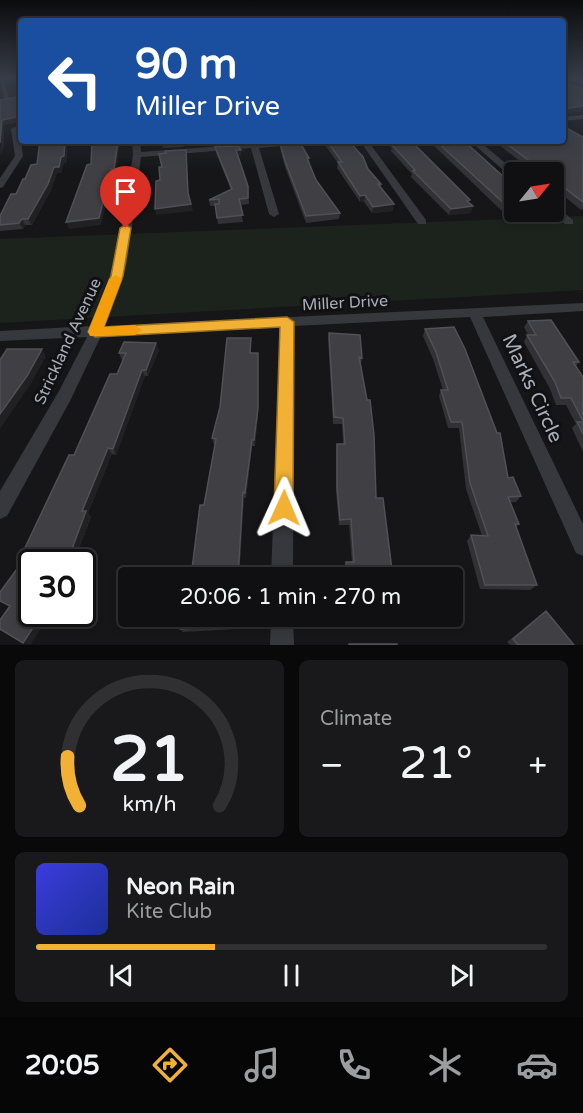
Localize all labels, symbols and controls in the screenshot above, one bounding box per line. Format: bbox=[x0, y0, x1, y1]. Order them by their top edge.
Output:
text: 90 m bbox=[135, 39, 237, 90]
icon: left bbox=[36, 42, 114, 120]
text: Miller Drive bbox=[135, 90, 280, 123]
north arrow bbox=[504, 162, 564, 222]
map controls bbox=[504, 162, 564, 222]
pin bbox=[100, 166, 151, 228]
icon: arrive bbox=[109, 175, 142, 208]
street label: Strickland Avenue bbox=[30, 275, 106, 408]
street label: Miller Drive bbox=[302, 291, 389, 315]
street label: Marks Circle bbox=[496, 330, 568, 447]
position arrow bbox=[252, 476, 316, 540]
speed limit sign: 30 bbox=[18, 549, 96, 627]
text: 20:06 · 1 min · 270 m bbox=[180, 584, 401, 610]
text: Climate bbox=[320, 707, 392, 731]
text: 21 bbox=[110, 723, 189, 798]
text: 21° bbox=[399, 737, 473, 791]
text: − bbox=[320, 746, 344, 785]
text: + bbox=[528, 746, 547, 785]
text: km/h bbox=[123, 791, 176, 817]
text: Neon Rain bbox=[126, 874, 235, 900]
text: Kite Club bbox=[126, 900, 212, 924]
icon: previous bbox=[105, 959, 138, 992]
icon: pause bbox=[275, 959, 308, 992]
icon: next bbox=[445, 959, 478, 992]
icon: directions bbox=[149, 1044, 191, 1086]
icon: music bbox=[241, 1044, 283, 1086]
icon: phone bbox=[333, 1044, 375, 1086]
icon: climate bbox=[424, 1044, 466, 1086]
icon: car bbox=[516, 1044, 558, 1086]
text: 20:05 bbox=[25, 1049, 100, 1082]

